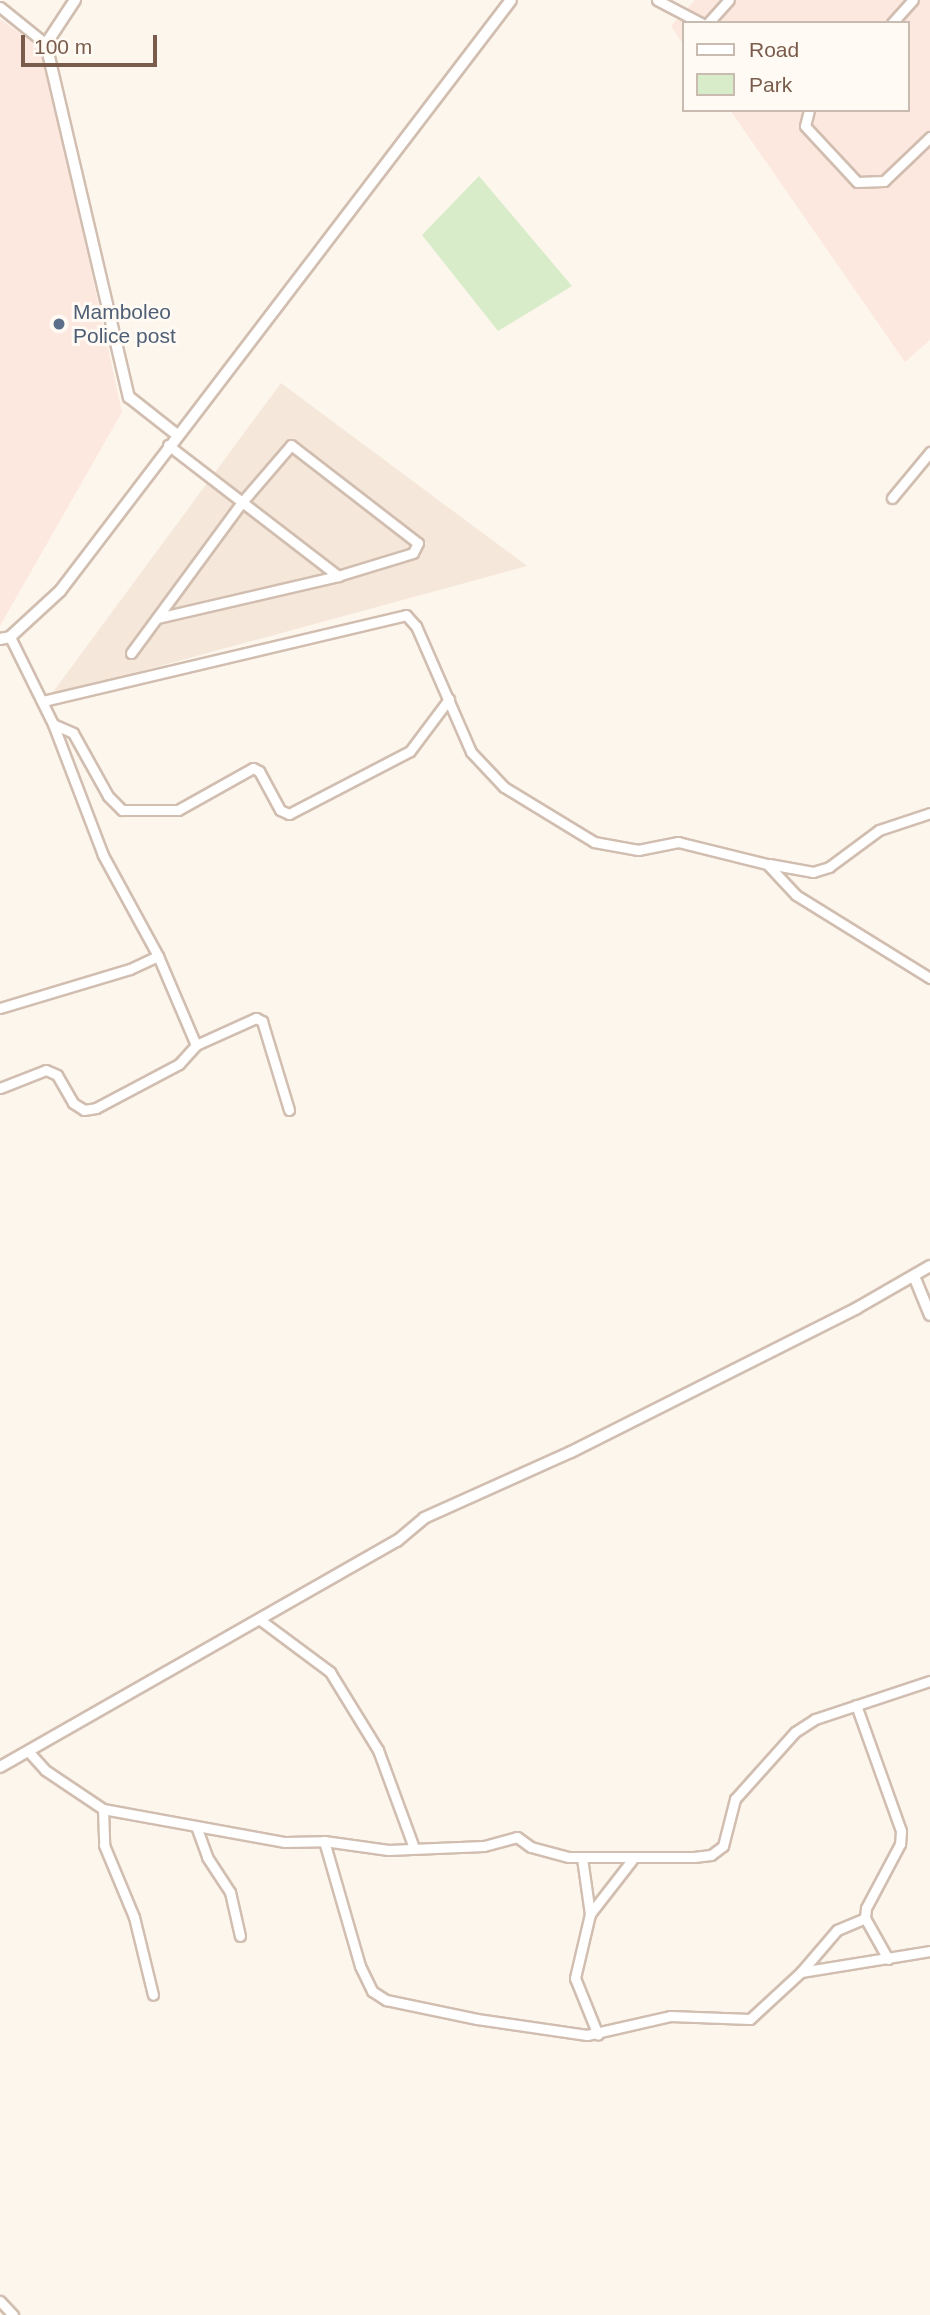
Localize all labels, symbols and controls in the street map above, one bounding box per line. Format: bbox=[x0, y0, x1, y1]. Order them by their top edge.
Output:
scale bar bbox=[24, 21, 161, 65]
legend bbox=[682, 21, 909, 112]
text: 100 m bbox=[34, 35, 92, 58]
text: Road bbox=[749, 38, 799, 61]
text: Park bbox=[749, 73, 792, 96]
place label: Mamboleo Police post bbox=[73, 299, 176, 349]
marker: Mamboleo Police post bbox=[51, 316, 67, 332]

